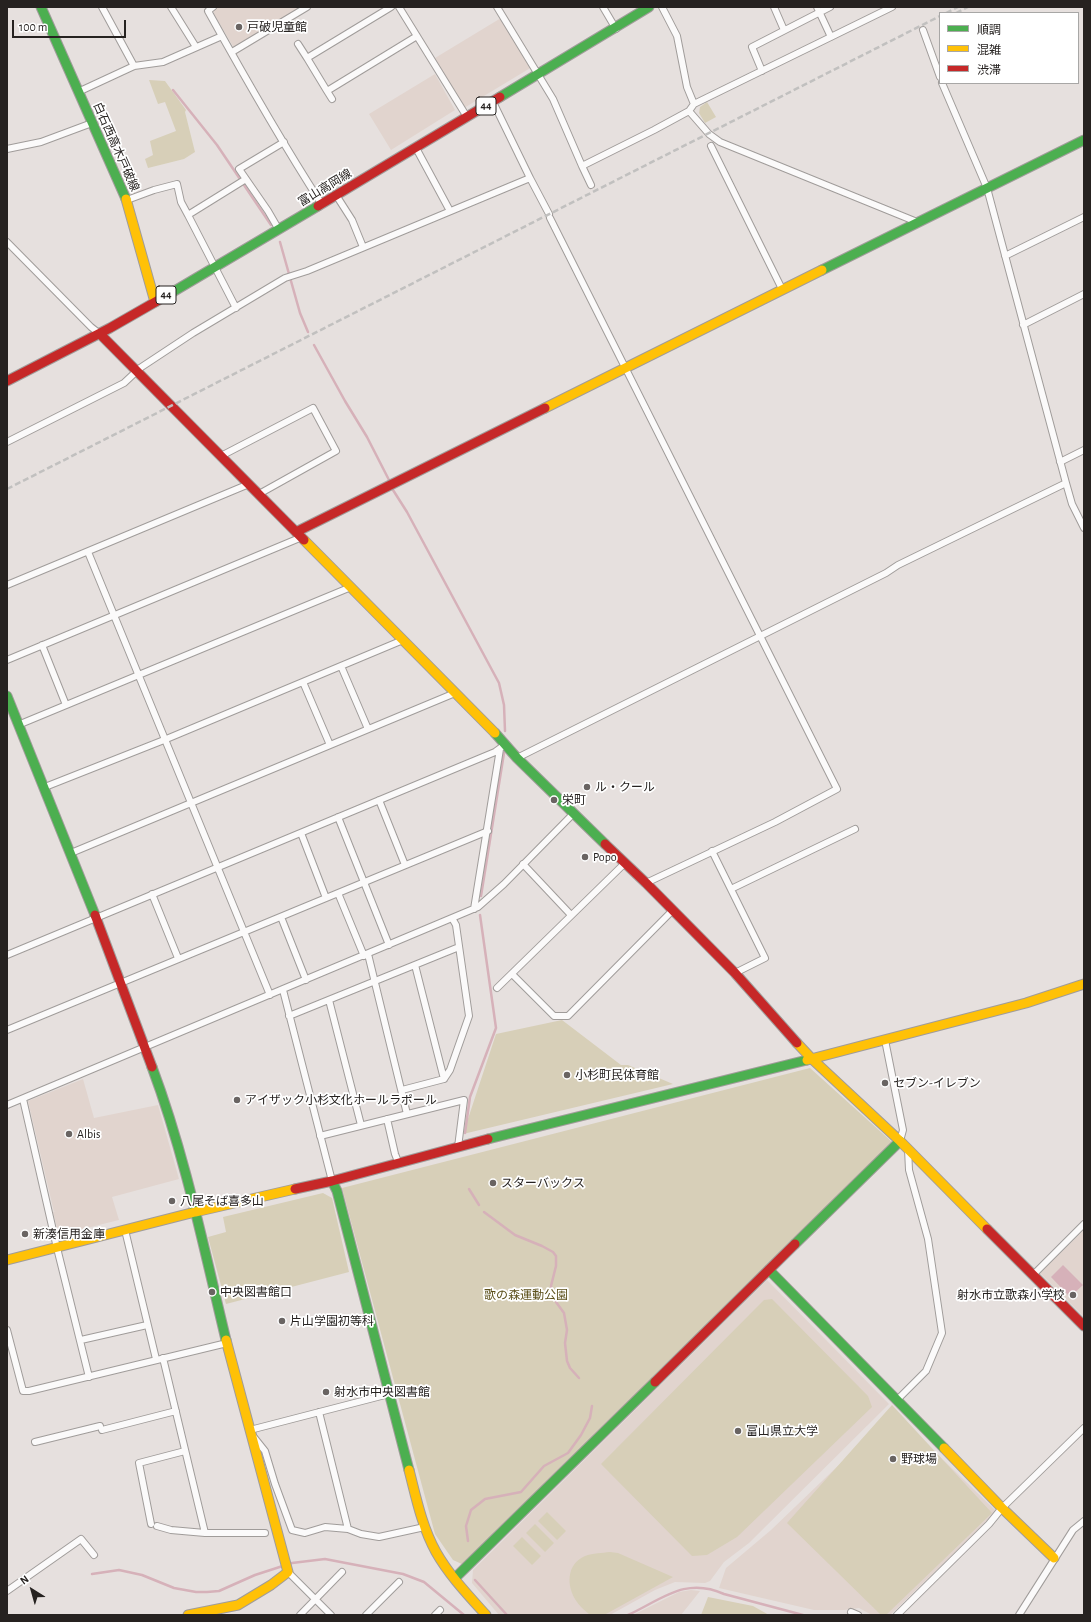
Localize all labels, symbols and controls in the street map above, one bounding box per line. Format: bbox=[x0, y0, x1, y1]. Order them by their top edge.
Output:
scale bar bbox=[14, 12, 128, 38]
legend bbox=[939, 12, 1079, 84]
place label: 戸破児童館 bbox=[247, 20, 307, 34]
text: 100 m bbox=[19, 21, 47, 33]
marker: 戸破児童館 bbox=[234, 22, 244, 32]
text: 順調 bbox=[977, 24, 1001, 36]
text: 混雑 bbox=[977, 44, 1001, 56]
text: 渋滞 bbox=[977, 64, 1001, 76]
road number: 44 bbox=[476, 97, 496, 115]
street label: 白石西高木戸破線 bbox=[90, 100, 142, 194]
street label: 富山高岡線 bbox=[296, 166, 354, 210]
road number: 44 bbox=[156, 286, 176, 304]
place label: ル・クール bbox=[595, 780, 655, 794]
marker: ル・クール bbox=[582, 782, 592, 792]
place label: 栄町 bbox=[562, 793, 586, 807]
marker: 栄町 bbox=[549, 795, 559, 805]
place label: Popo bbox=[593, 850, 617, 864]
marker: Popo bbox=[580, 852, 590, 862]
place label: 小杉町民体育館 bbox=[575, 1068, 659, 1082]
marker: 小杉町民体育館 bbox=[562, 1070, 572, 1080]
place label: セブン-イレブン bbox=[893, 1076, 981, 1090]
marker: セブン-イレブン bbox=[880, 1078, 890, 1088]
place label: アイザック小杉文化ホールラポール bbox=[245, 1093, 437, 1107]
marker: アイザック小杉文化ホールラポール bbox=[232, 1095, 242, 1105]
place label: Albis bbox=[77, 1127, 100, 1141]
marker: Albis bbox=[64, 1129, 74, 1139]
place label: スターバックス bbox=[501, 1176, 585, 1190]
marker: スターバックス bbox=[488, 1178, 498, 1188]
place label: 八尾そば喜多山 bbox=[180, 1194, 264, 1208]
marker: 八尾そば喜多山 bbox=[167, 1196, 177, 1206]
place label: 新湊信用金庫 bbox=[33, 1227, 105, 1241]
marker: 新湊信用金庫 bbox=[20, 1229, 30, 1239]
place label: 中央図書館口 bbox=[220, 1285, 292, 1299]
marker: 中央図書館口 bbox=[207, 1287, 217, 1297]
park label: 歌の森運動公園 bbox=[484, 1288, 568, 1302]
place label: 射水市立歌森小学校 bbox=[957, 1288, 1065, 1302]
marker: 射水市立歌森小学校 bbox=[1068, 1290, 1078, 1300]
place label: 片山学園初等科 bbox=[290, 1314, 374, 1328]
marker: 片山学園初等科 bbox=[277, 1316, 287, 1326]
place label: 射水市中央図書館 bbox=[334, 1385, 430, 1399]
marker: 射水市中央図書館 bbox=[321, 1387, 331, 1397]
place label: 富山県立大学 bbox=[746, 1424, 818, 1438]
marker: 富山県立大学 bbox=[733, 1426, 743, 1436]
place label: 野球場 bbox=[901, 1452, 937, 1466]
marker: 野球場 bbox=[888, 1454, 898, 1464]
north arrow bbox=[12, 1570, 52, 1610]
text: N bbox=[18, 1573, 31, 1587]

